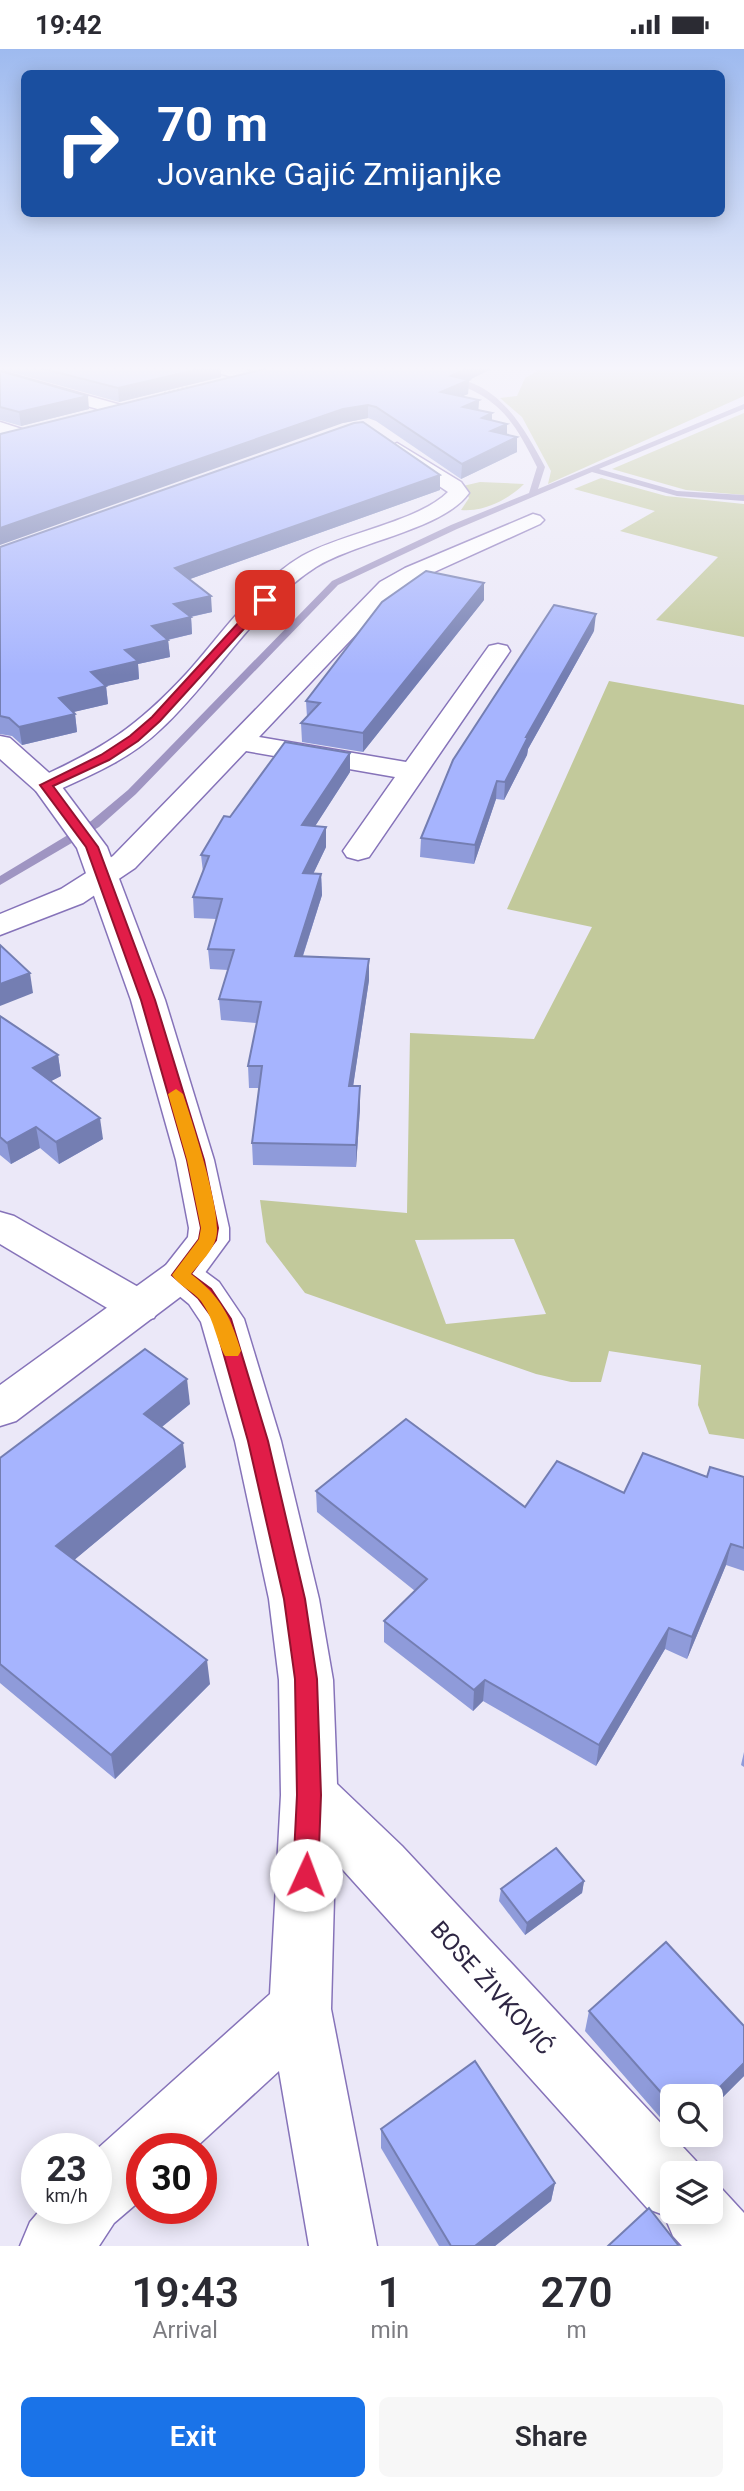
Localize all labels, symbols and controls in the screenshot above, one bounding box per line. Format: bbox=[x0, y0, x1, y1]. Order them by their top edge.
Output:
text: 19:42 bbox=[35, 10, 102, 40]
text: 70 m bbox=[157, 96, 268, 153]
icon: right bbox=[42, 98, 133, 189]
text: Jovanke Gajić Zmijanjke bbox=[157, 155, 501, 193]
pin bbox=[235, 570, 295, 630]
icon: arrive bbox=[246, 581, 284, 619]
position arrow bbox=[269, 1838, 343, 1912]
street label: BOSE ŽIVKOVIĆ bbox=[425, 1915, 560, 2060]
map controls bbox=[660, 2084, 723, 2224]
button: search bbox=[660, 2084, 723, 2147]
speed limit sign: 30 bbox=[126, 2133, 217, 2224]
text: 23 bbox=[46, 2149, 87, 2190]
button: layers bbox=[660, 2161, 723, 2224]
text: km/h bbox=[45, 2185, 88, 2206]
text: 19:43 bbox=[132, 2268, 239, 2317]
text: 1 bbox=[378, 2268, 402, 2317]
text: 270 bbox=[540, 2268, 612, 2317]
text: Arrival bbox=[153, 2317, 218, 2344]
text: min bbox=[370, 2317, 409, 2344]
text: m bbox=[566, 2317, 587, 2344]
button: Exit bbox=[21, 2397, 365, 2477]
button: Share bbox=[379, 2397, 723, 2477]

